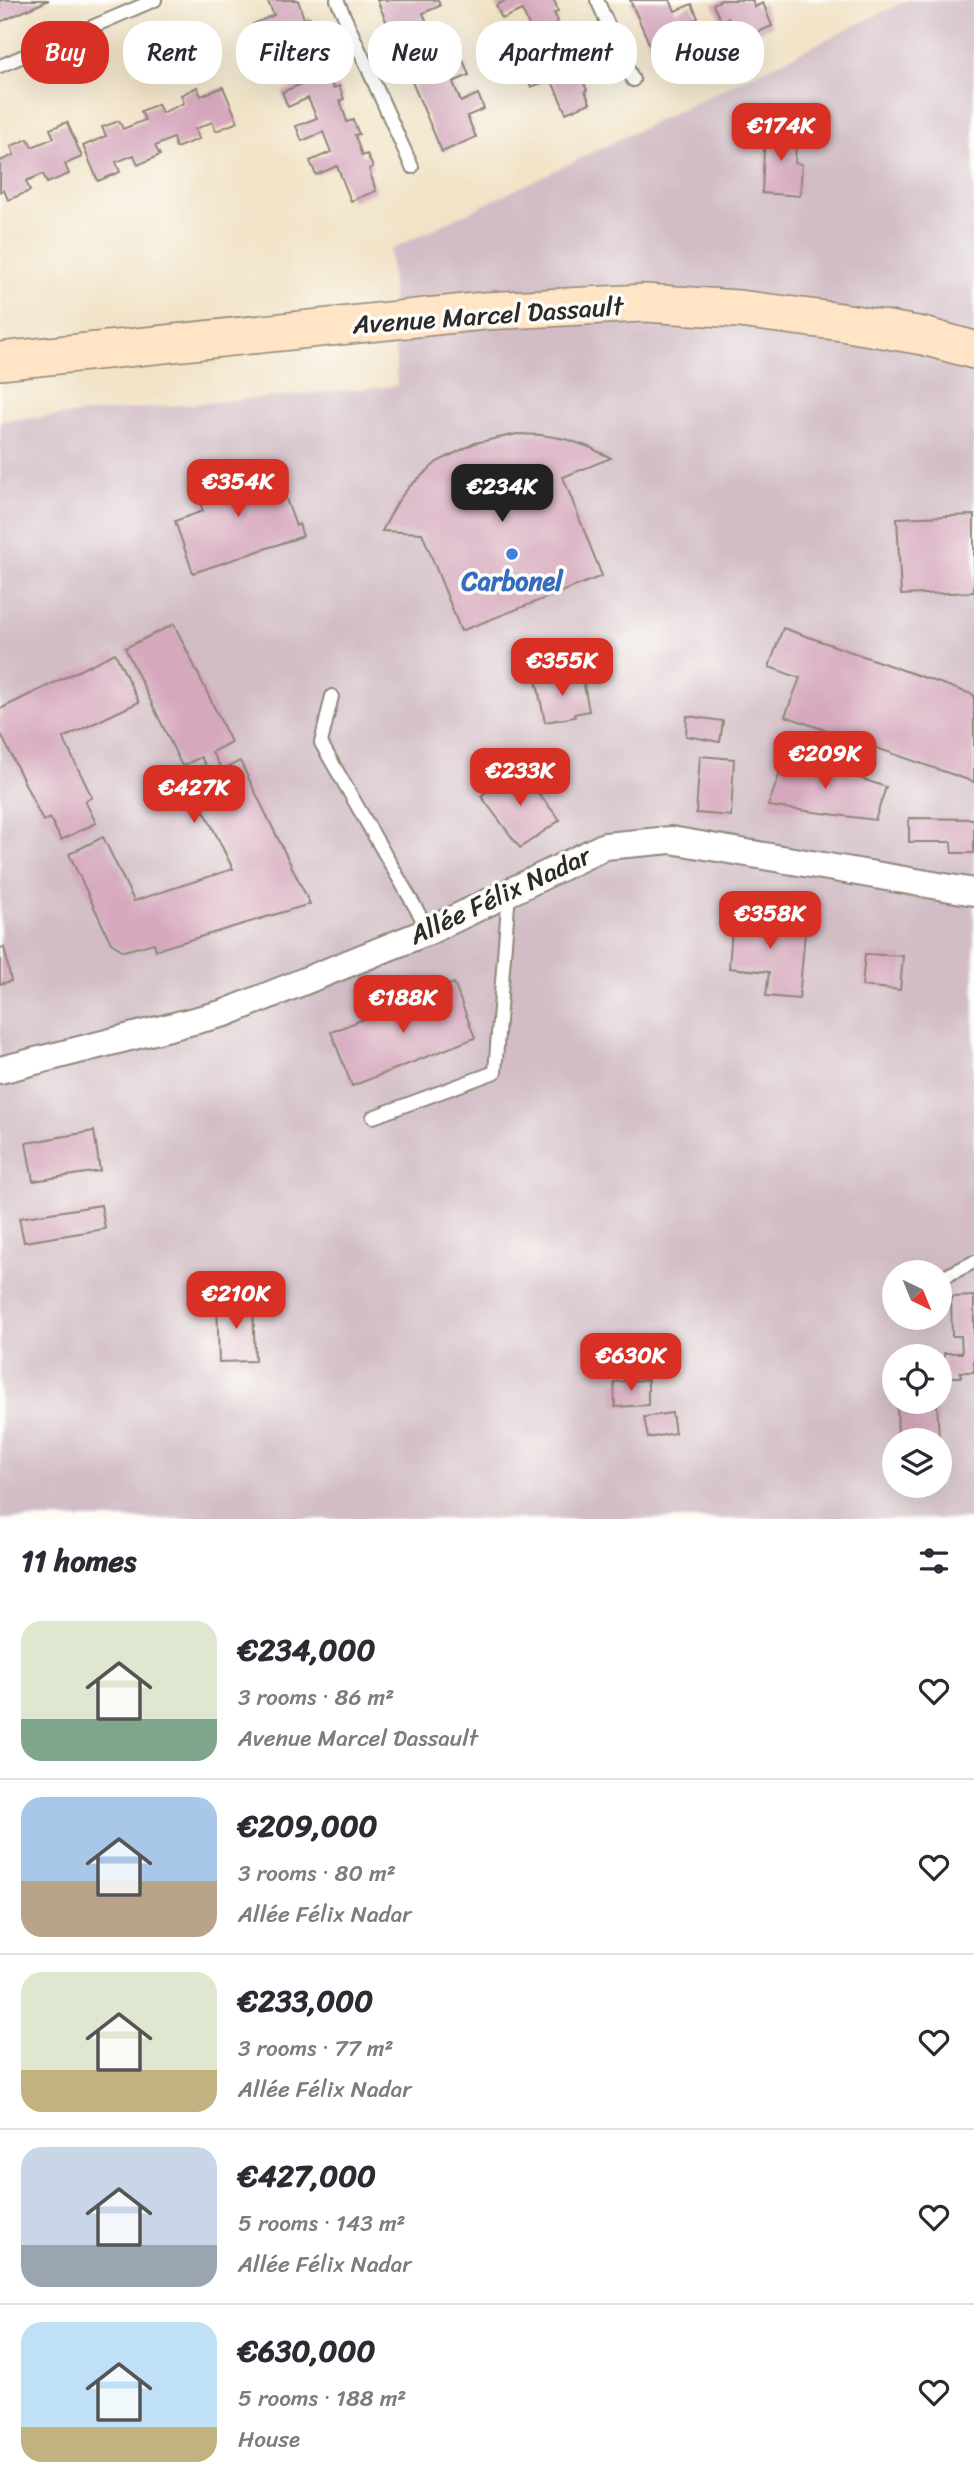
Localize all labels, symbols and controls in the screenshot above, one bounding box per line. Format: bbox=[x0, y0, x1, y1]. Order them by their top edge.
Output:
chip: Buy bbox=[21, 21, 109, 84]
chip: Rent bbox=[123, 21, 222, 84]
chip: Filters bbox=[236, 21, 354, 84]
chip: New bbox=[368, 21, 462, 84]
chip: Apartment bbox=[476, 21, 637, 84]
chip: House bbox=[651, 21, 764, 84]
pin: €174K bbox=[732, 104, 830, 163]
text: €174K bbox=[748, 105, 814, 146]
street label: Avenue Marcel Dassault bbox=[350, 282, 626, 347]
pin: €354K bbox=[189, 460, 287, 519]
text: €354K bbox=[203, 461, 273, 502]
pin: €234K bbox=[453, 464, 551, 524]
text: €234K bbox=[467, 466, 537, 507]
marker: Carbonel bbox=[504, 546, 520, 562]
place label: Carbonel bbox=[460, 558, 564, 604]
pin: €355K bbox=[513, 638, 611, 698]
text: €355K bbox=[527, 640, 597, 681]
pin: €209K bbox=[776, 732, 874, 791]
text: €209K bbox=[789, 733, 861, 774]
pin: €233K bbox=[471, 748, 569, 808]
text: €233K bbox=[486, 750, 554, 791]
pin: €427K bbox=[145, 766, 243, 825]
text: €427K bbox=[159, 767, 229, 808]
street label: Allée Félix Nadar bbox=[400, 832, 600, 958]
pin: €358K bbox=[721, 892, 819, 951]
text: €358K bbox=[735, 893, 805, 934]
pin: €188K bbox=[354, 976, 452, 1035]
text: €188K bbox=[370, 977, 436, 1018]
north arrow bbox=[882, 1260, 952, 1330]
map controls bbox=[882, 1260, 952, 1498]
pin: €210K bbox=[187, 1272, 285, 1331]
text: €210K bbox=[203, 1273, 269, 1314]
pin: €630K bbox=[582, 1334, 680, 1393]
text: €630K bbox=[596, 1335, 666, 1376]
button: locate bbox=[882, 1344, 952, 1414]
button: layers bbox=[882, 1428, 952, 1498]
text: 11 homes bbox=[21, 1534, 136, 1588]
icon: filters bbox=[915, 1542, 953, 1580]
text: €234,000 bbox=[238, 1623, 375, 1677]
icon: home bbox=[77, 1649, 161, 1733]
icon: heart bbox=[915, 1672, 953, 1710]
text: 3 rooms · 86 m² bbox=[238, 1677, 394, 1718]
text: Avenue Marcel Dassault bbox=[238, 1718, 478, 1759]
text: €209,000 bbox=[238, 1799, 378, 1853]
icon: home bbox=[77, 1825, 161, 1909]
icon: heart bbox=[915, 1848, 953, 1886]
text: 3 rooms · 80 m² bbox=[238, 1853, 396, 1894]
text: Allée Félix Nadar bbox=[238, 1894, 412, 1935]
text: €233,000 bbox=[238, 1974, 373, 2028]
icon: home bbox=[77, 2000, 161, 2084]
icon: heart bbox=[915, 2023, 953, 2061]
text: 3 rooms · 77 m² bbox=[238, 2028, 394, 2069]
text: Allée Félix Nadar bbox=[238, 2069, 412, 2110]
text: €427,000 bbox=[238, 2149, 376, 2203]
icon: home bbox=[77, 2175, 161, 2259]
icon: heart bbox=[915, 2198, 953, 2236]
text: 5 rooms · 143 m² bbox=[238, 2203, 406, 2244]
text: Allée Félix Nadar bbox=[238, 2244, 412, 2285]
text: €630,000 bbox=[238, 2324, 375, 2378]
icon: home bbox=[77, 2350, 161, 2434]
icon: heart bbox=[915, 2373, 953, 2411]
text: 5 rooms · 188 m² bbox=[238, 2378, 406, 2419]
text: House bbox=[238, 2419, 300, 2460]

